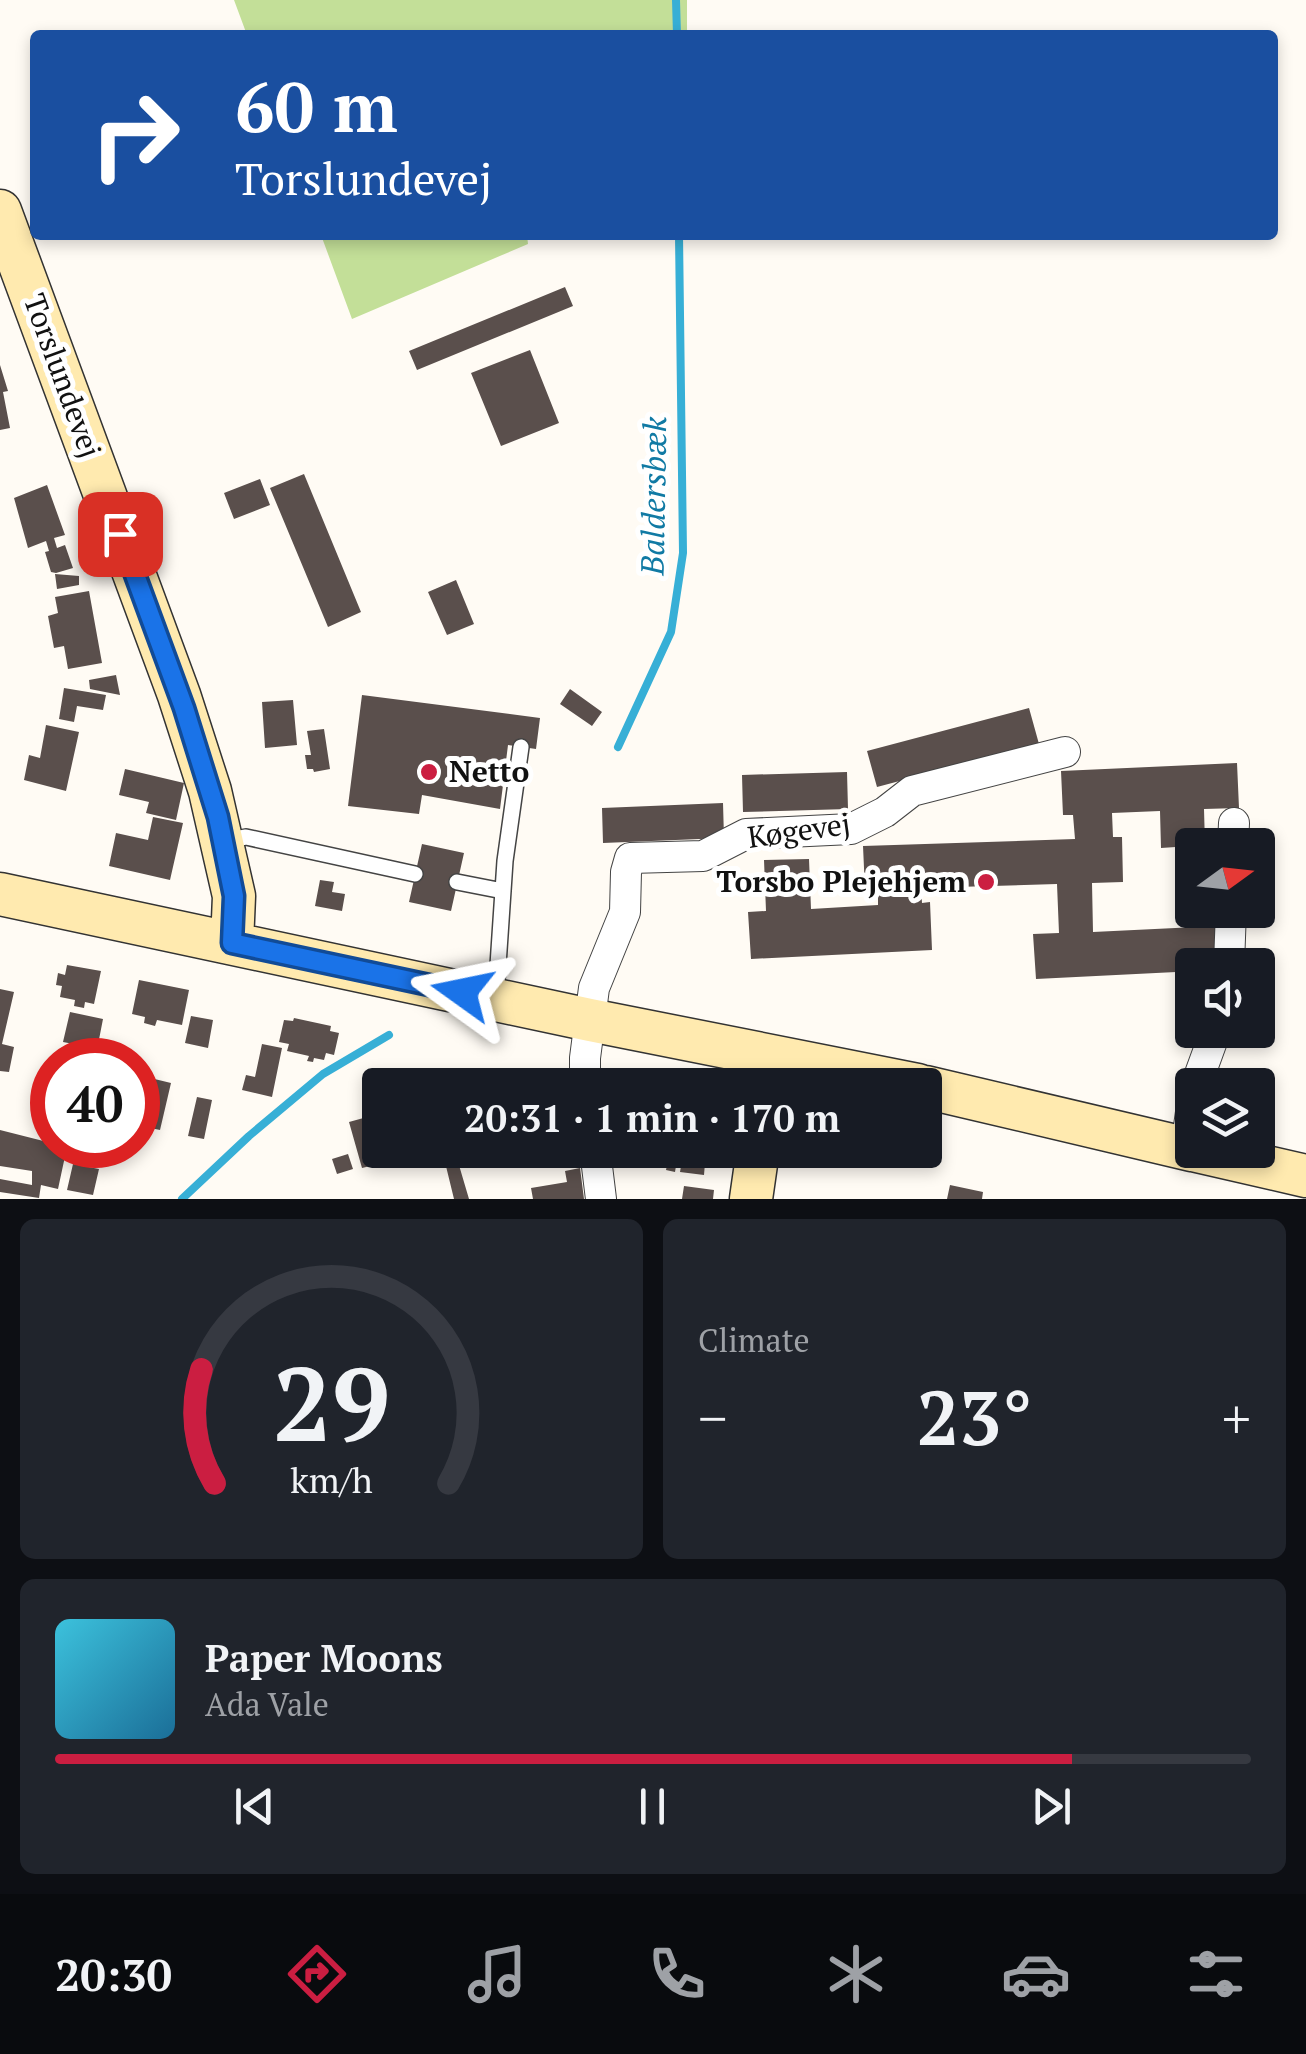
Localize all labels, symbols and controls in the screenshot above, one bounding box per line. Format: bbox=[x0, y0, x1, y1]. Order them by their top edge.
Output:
text: 60 m bbox=[235, 59, 398, 152]
icon: right bbox=[70, 70, 200, 200]
text: Torslundevej bbox=[235, 148, 492, 208]
street label: Torslundevej bbox=[15, 288, 111, 463]
water label: Baldersbæk bbox=[631, 416, 675, 577]
pin bbox=[78, 492, 163, 577]
icon: arrive bbox=[93, 507, 148, 562]
place label: Netto bbox=[449, 751, 529, 791]
marker: Netto bbox=[418, 761, 440, 783]
street label: Køgevej bbox=[745, 803, 853, 857]
north arrow bbox=[1175, 828, 1275, 928]
map controls bbox=[1175, 828, 1275, 1168]
place label: Torsbo Plejehjem bbox=[716, 861, 966, 901]
marker: Torsbo Plejehjem bbox=[975, 871, 997, 893]
position arrow bbox=[410, 940, 514, 1044]
button: sound bbox=[1175, 948, 1275, 1048]
speed limit sign: 40 bbox=[30, 1038, 160, 1168]
button: layers bbox=[1175, 1068, 1275, 1168]
text: 20:31 · 1 min · 170 m bbox=[464, 1093, 840, 1143]
text: Climate bbox=[698, 1319, 810, 1361]
text: 29 bbox=[273, 1333, 390, 1471]
text: 23° bbox=[917, 1367, 1032, 1466]
text: − bbox=[698, 1381, 727, 1454]
text: + bbox=[1222, 1381, 1251, 1454]
text: km/h bbox=[290, 1456, 373, 1503]
text: Paper Moons bbox=[205, 1633, 443, 1683]
text: Ada Vale bbox=[205, 1683, 329, 1725]
icon: previous bbox=[227, 1779, 282, 1834]
icon: pause bbox=[625, 1779, 680, 1834]
icon: next bbox=[1024, 1779, 1079, 1834]
icon: directions bbox=[282, 1939, 352, 2009]
icon: music bbox=[462, 1939, 532, 2009]
icon: phone bbox=[642, 1939, 712, 2009]
icon: climate bbox=[821, 1939, 891, 2009]
icon: car bbox=[1001, 1939, 1071, 2009]
icon: filters bbox=[1181, 1939, 1251, 2009]
text: 20:30 bbox=[55, 1944, 172, 2004]

